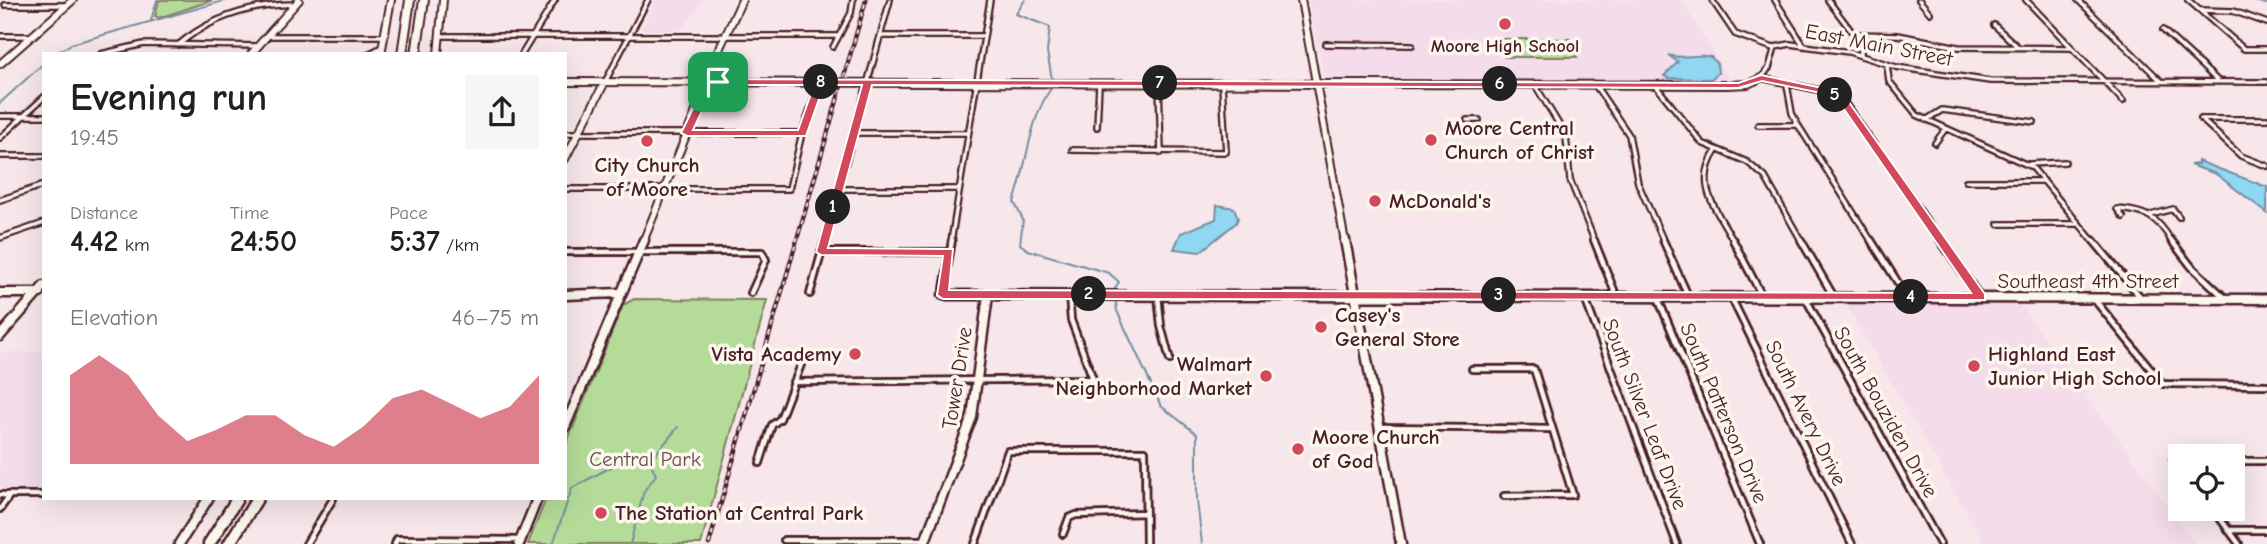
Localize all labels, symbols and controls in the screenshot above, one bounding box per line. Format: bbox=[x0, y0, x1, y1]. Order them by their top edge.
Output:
marker: Moore High School bbox=[1497, 16, 1513, 32]
street label: East Main Street bbox=[1803, 19, 1956, 71]
place label: Moore High School bbox=[1431, 36, 1579, 57]
pin bbox=[688, 52, 748, 112]
icon: arrive bbox=[699, 63, 737, 101]
pin: 8 bbox=[804, 64, 838, 100]
pin: 7 bbox=[1142, 66, 1178, 100]
pin: 6 bbox=[1482, 66, 1518, 102]
text: 8 bbox=[816, 70, 825, 92]
text: 7 bbox=[1155, 71, 1164, 93]
text: 6 bbox=[1495, 72, 1504, 94]
button: share bbox=[465, 75, 539, 149]
text: Evening run bbox=[70, 76, 267, 120]
pin: 5 bbox=[1818, 78, 1853, 112]
text: 5 bbox=[1829, 83, 1840, 105]
place label: Moore Central Church of Christ bbox=[1445, 116, 1595, 164]
text: 19:45 bbox=[70, 124, 119, 151]
marker: Moore Central Church of Christ bbox=[1423, 132, 1439, 148]
marker: City Church of Moore bbox=[639, 133, 655, 149]
place label: City Church of Moore bbox=[594, 153, 700, 201]
place label: McDonald's bbox=[1389, 189, 1491, 213]
pin: 1 bbox=[816, 190, 850, 224]
marker: McDonald's bbox=[1367, 193, 1383, 209]
text: 1 bbox=[829, 195, 836, 217]
text: Distance bbox=[70, 202, 138, 224]
text: Time bbox=[230, 202, 269, 224]
text: Pace bbox=[389, 202, 428, 224]
text: 4.42 bbox=[70, 224, 119, 259]
text: 24:50 bbox=[230, 224, 297, 259]
text: 5:37 bbox=[389, 224, 440, 259]
text: km bbox=[119, 234, 150, 256]
text: /km bbox=[440, 234, 479, 256]
street label: Southeast 4th Street bbox=[1998, 269, 2179, 293]
pin: 2 bbox=[1072, 276, 1106, 312]
pin: 3 bbox=[1482, 278, 1516, 312]
pin: 4 bbox=[1894, 280, 1928, 314]
text: 2 bbox=[1084, 282, 1093, 304]
text: 3 bbox=[1494, 283, 1503, 305]
text: 4 bbox=[1906, 285, 1915, 307]
place label: Casey's General Store bbox=[1335, 303, 1460, 351]
text: Elevation bbox=[70, 304, 158, 331]
text: 46–75 m bbox=[452, 304, 539, 331]
street label: South Silver Leaf Drive bbox=[1598, 315, 1692, 513]
marker: Casey's General Store bbox=[1313, 319, 1329, 335]
street label: South Patterson Drive bbox=[1675, 319, 1773, 507]
street label: South Bouziden Drive bbox=[1829, 322, 1943, 502]
street label: Tower Drive bbox=[937, 325, 977, 431]
street label: South Avery Drive bbox=[1760, 336, 1852, 490]
place label: Vista Academy bbox=[711, 342, 841, 366]
place label: Highland East Junior High School bbox=[1988, 342, 2161, 390]
marker: Vista Academy bbox=[847, 346, 863, 362]
place label: Walmart Neighborhood Market bbox=[1056, 352, 1253, 400]
marker: Highland East Junior High School bbox=[1966, 358, 1982, 374]
marker: Walmart Neighborhood Market bbox=[1258, 368, 1274, 384]
place label: Moore Church of God bbox=[1312, 425, 1440, 473]
marker: Moore Church of God bbox=[1290, 441, 1306, 457]
map controls bbox=[2168, 444, 2245, 521]
button: locate bbox=[2168, 444, 2245, 521]
park label: Central Park bbox=[589, 447, 701, 471]
place label: The Station at Central Park bbox=[615, 501, 864, 525]
marker: The Station at Central Park bbox=[593, 505, 609, 521]

